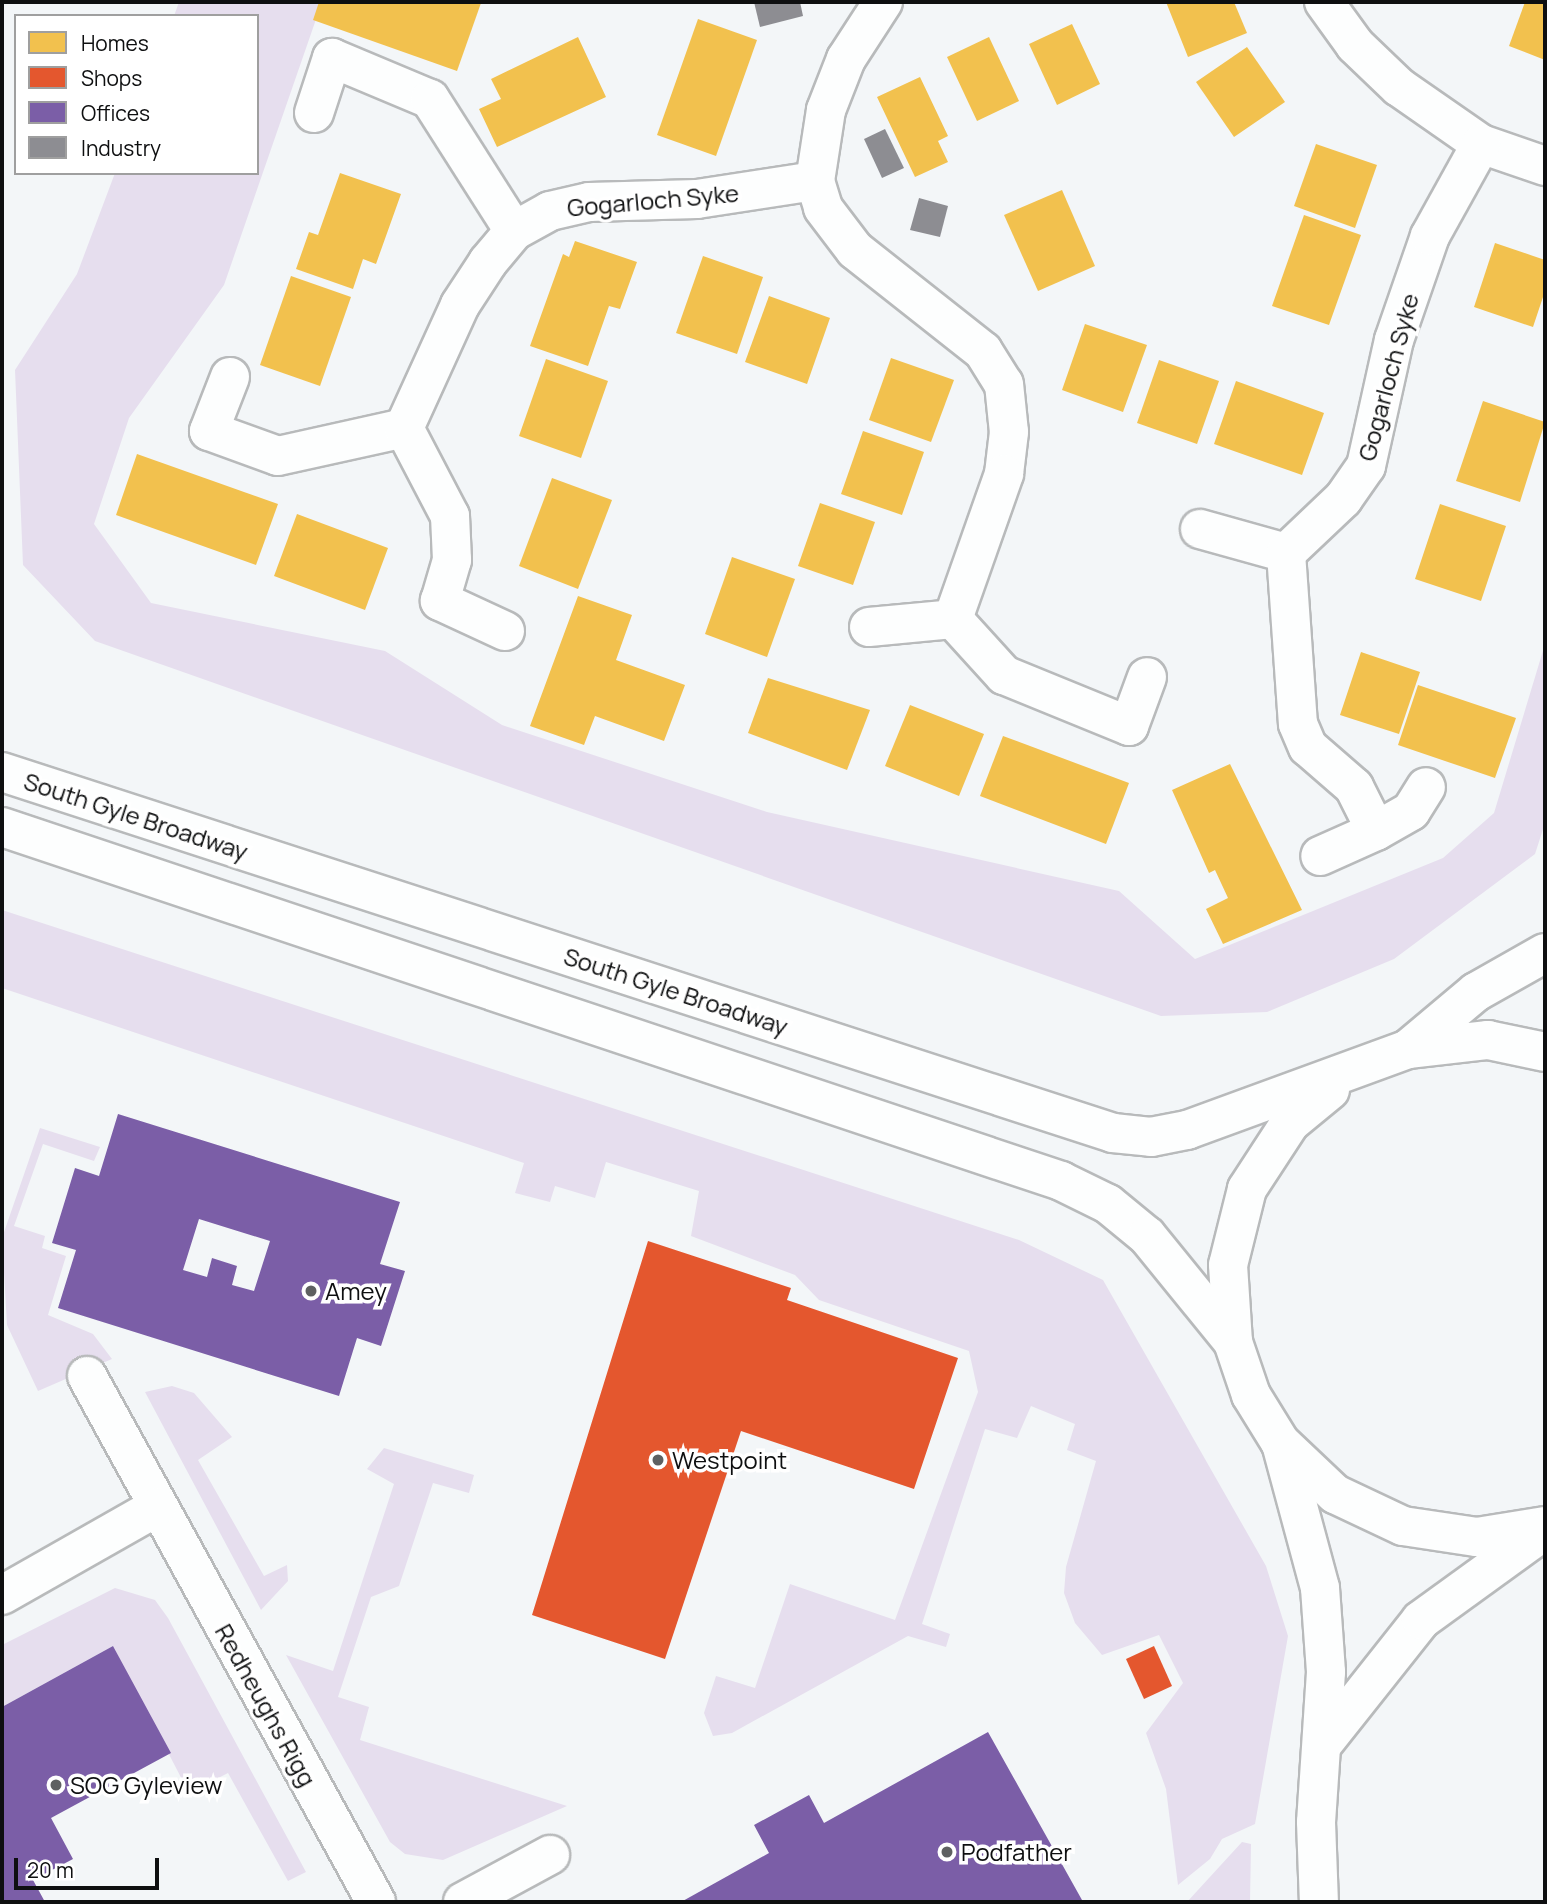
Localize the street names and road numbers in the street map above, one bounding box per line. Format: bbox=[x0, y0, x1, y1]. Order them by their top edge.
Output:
street label: Gogarloch Syke bbox=[566, 178, 740, 222]
street label: Gogarloch Syke bbox=[1352, 290, 1424, 464]
street label: South Gyle Broadway bbox=[20, 766, 252, 866]
street label: South Gyle Broadway bbox=[560, 941, 792, 1041]
street label: Redheughs Rigg bbox=[210, 1619, 322, 1791]

